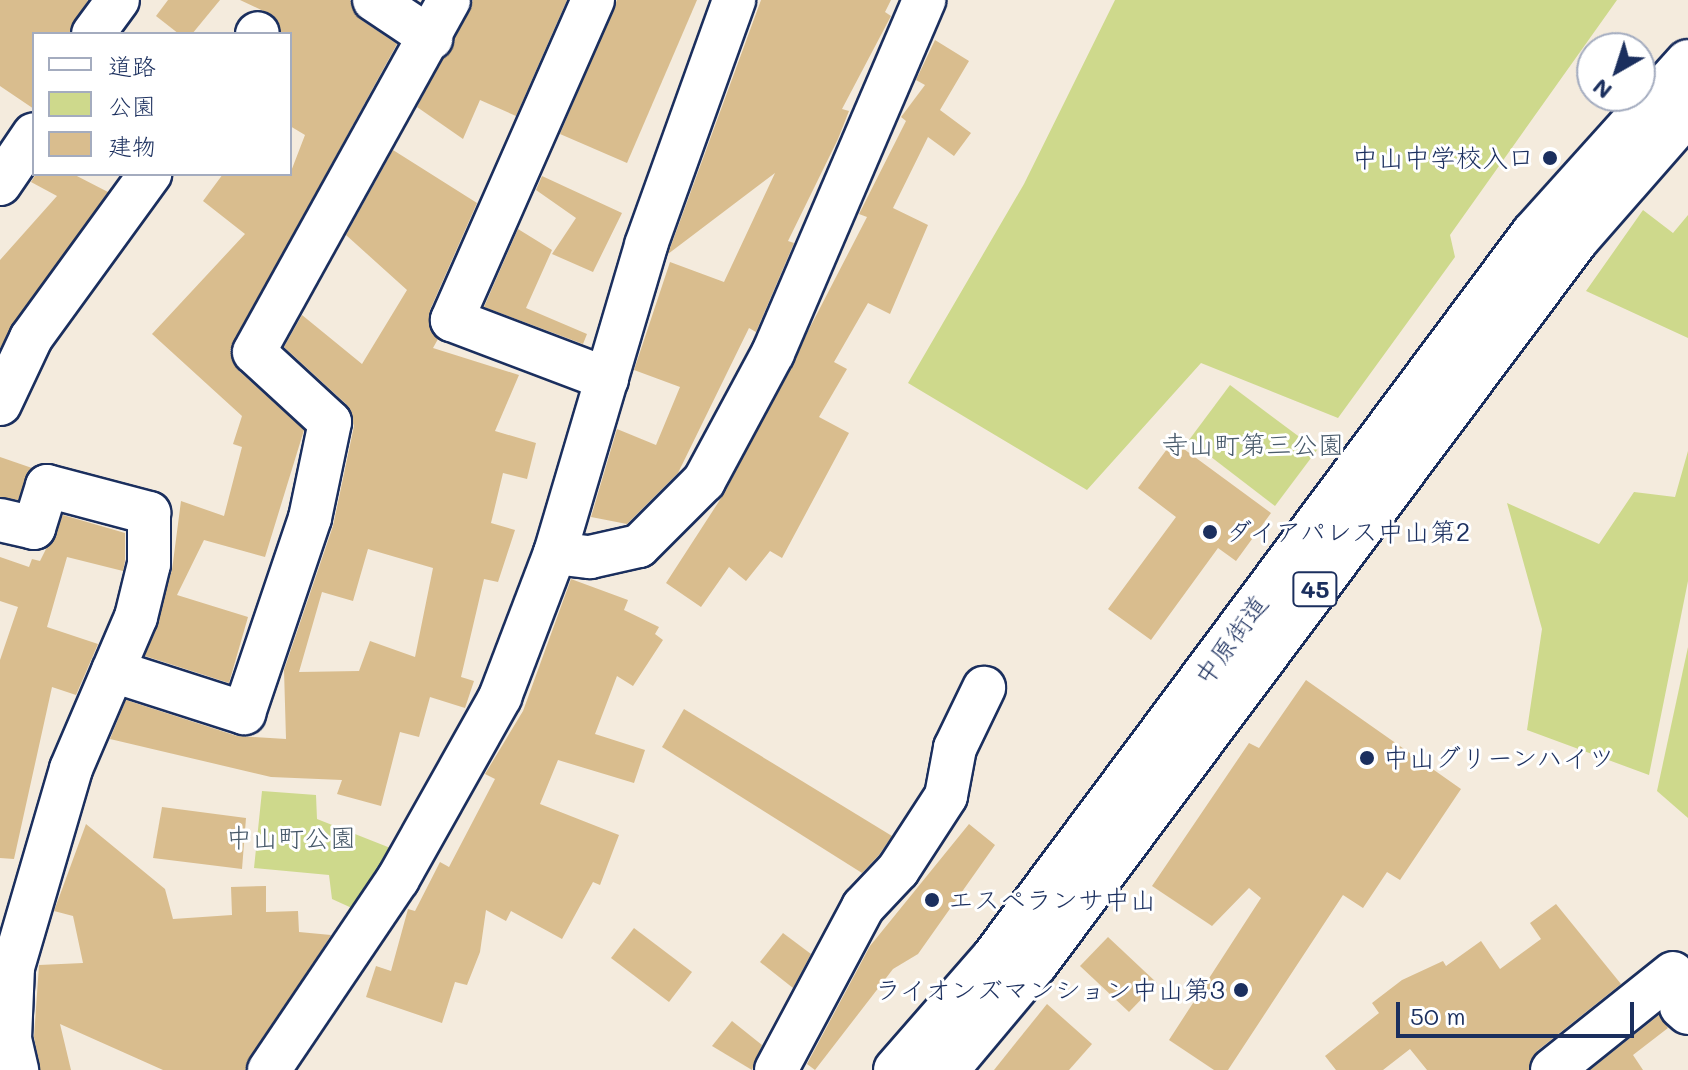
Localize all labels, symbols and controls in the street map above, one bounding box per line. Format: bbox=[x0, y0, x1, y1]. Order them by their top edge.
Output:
legend bbox=[32, 32, 292, 176]
north arrow bbox=[1576, 32, 1656, 112]
text: 道路 bbox=[108, 50, 156, 81]
text: N bbox=[1586, 73, 1617, 106]
text: 公園 bbox=[108, 90, 156, 121]
text: 建物 bbox=[108, 130, 156, 161]
place label: 中山中学校入口 bbox=[1352, 142, 1534, 174]
marker: 中山中学校入口 bbox=[1541, 149, 1559, 167]
park label: 寺山町第三公園 bbox=[1162, 429, 1344, 461]
place label: ダイアパレス中山第2 bbox=[1226, 516, 1474, 548]
marker: ダイアパレス中山第2 bbox=[1201, 523, 1219, 541]
road number: 45 bbox=[1291, 569, 1339, 609]
street label: 中原街道 bbox=[1188, 589, 1274, 691]
place label: 中山グリーンハイツ bbox=[1383, 742, 1617, 774]
marker: 中山グリーンハイツ bbox=[1358, 749, 1376, 767]
park label: 中山町公園 bbox=[226, 822, 356, 854]
place label: エスペランサ中山 bbox=[948, 884, 1156, 916]
marker: エスペランサ中山 bbox=[923, 891, 941, 909]
place label: ライオンズマンション中山第3 bbox=[872, 974, 1225, 1006]
marker: ライオンズマンション中山第3 bbox=[1232, 981, 1250, 999]
scale bar bbox=[1400, 986, 1638, 1036]
text: 50 m bbox=[1410, 1000, 1466, 1031]

